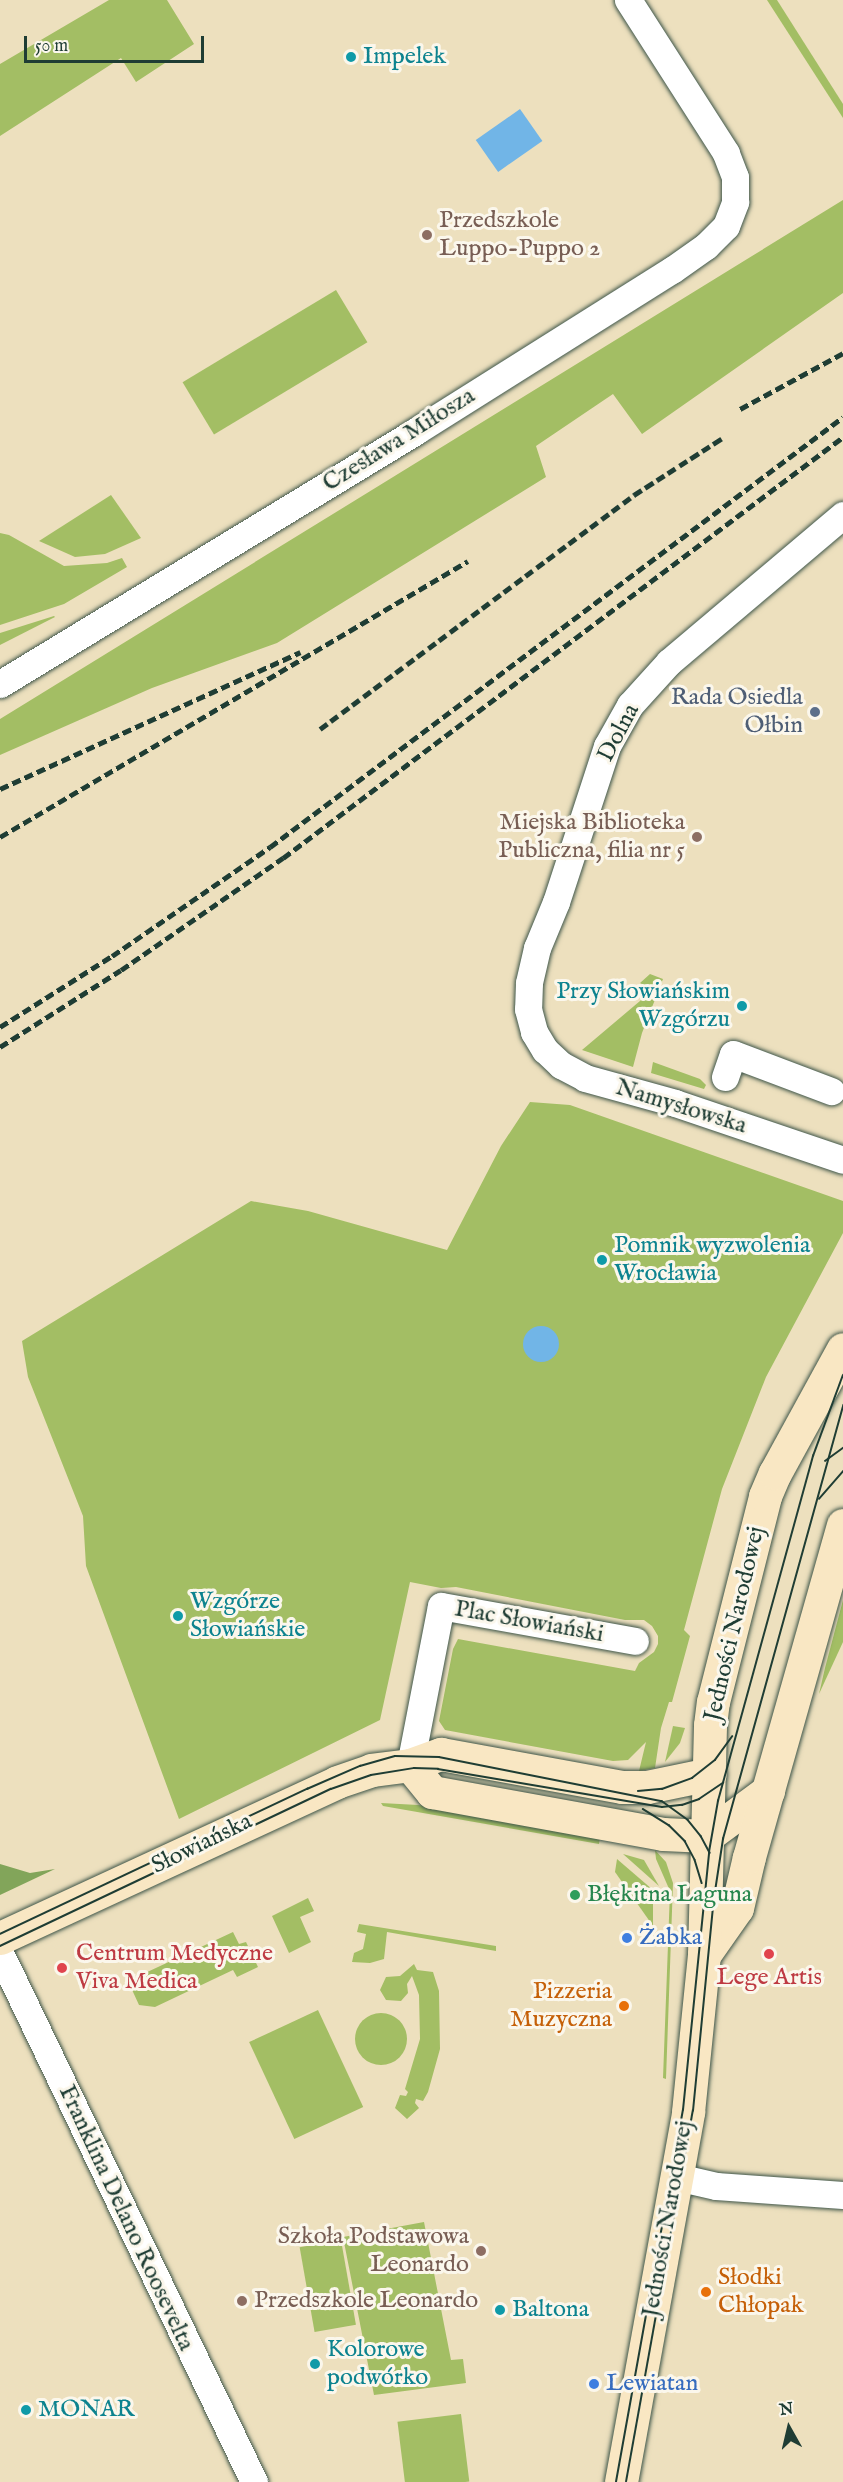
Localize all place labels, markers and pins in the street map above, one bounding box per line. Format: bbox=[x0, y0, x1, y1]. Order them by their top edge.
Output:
place label: Impelek bbox=[363, 43, 446, 71]
marker: Impelek bbox=[344, 50, 358, 64]
place label: Przedszkole Luppo-Puppo 2 bbox=[439, 207, 600, 263]
marker: Przedszkole Luppo-Puppo 2 bbox=[420, 228, 434, 242]
place label: Rada Osiedla Ołbin bbox=[671, 684, 803, 740]
marker: Rada Osiedla Ołbin bbox=[808, 705, 822, 719]
place label: Miejska Biblioteka Publiczna, filia nr 5 bbox=[498, 809, 685, 865]
marker: Miejska Biblioteka Publiczna, filia nr 5 bbox=[690, 830, 704, 844]
place label: Przy Słowiańskim Wzgórzu bbox=[556, 978, 730, 1034]
marker: Przy Słowiańskim Wzgórzu bbox=[735, 999, 749, 1013]
place label: Pomnik wyzwolenia Wrocławia bbox=[614, 1232, 810, 1288]
marker: Pomnik wyzwolenia Wrocławia bbox=[595, 1253, 609, 1267]
place label: Wzgórze Słowiańskie bbox=[190, 1588, 305, 1644]
marker: Wzgórze Słowiańskie bbox=[171, 1609, 185, 1623]
place label: Błękitna Laguna bbox=[587, 1881, 752, 1909]
marker: Błękitna Laguna bbox=[568, 1888, 582, 1902]
place label: Żabka bbox=[639, 1924, 702, 1952]
marker: Żabka bbox=[620, 1931, 634, 1945]
place label: Centrum Medyczne Viva Medica bbox=[76, 1940, 273, 1996]
marker: Lege Artis bbox=[762, 1947, 776, 1961]
marker: Centrum Medyczne Viva Medica bbox=[53, 1959, 71, 1977]
place label: Lege Artis bbox=[716, 1964, 822, 1992]
place label: Pizzeria Muzyczna bbox=[510, 1978, 612, 2034]
marker: Pizzeria Muzyczna bbox=[617, 1999, 631, 2013]
place label: Szkoła Podstawowa Leonardo bbox=[278, 2223, 469, 2279]
marker: Szkoła Podstawowa Leonardo bbox=[474, 2244, 488, 2258]
place label: Słodki Chłopak bbox=[718, 2264, 804, 2320]
marker: Słodki Chłopak bbox=[699, 2285, 713, 2299]
place label: Przedszkole Leonardo bbox=[254, 2287, 478, 2315]
marker: Przedszkole Leonardo bbox=[235, 2294, 249, 2308]
place label: Baltona bbox=[512, 2296, 589, 2324]
marker: Baltona bbox=[493, 2303, 507, 2317]
place label: Kolorowe podwórko bbox=[327, 2336, 428, 2392]
marker: Kolorowe podwórko bbox=[308, 2357, 322, 2371]
place label: Lewiatan bbox=[606, 2370, 698, 2398]
marker: Lewiatan bbox=[587, 2377, 601, 2391]
place label: MONAR bbox=[38, 2396, 135, 2424]
marker: MONAR bbox=[19, 2403, 33, 2417]

